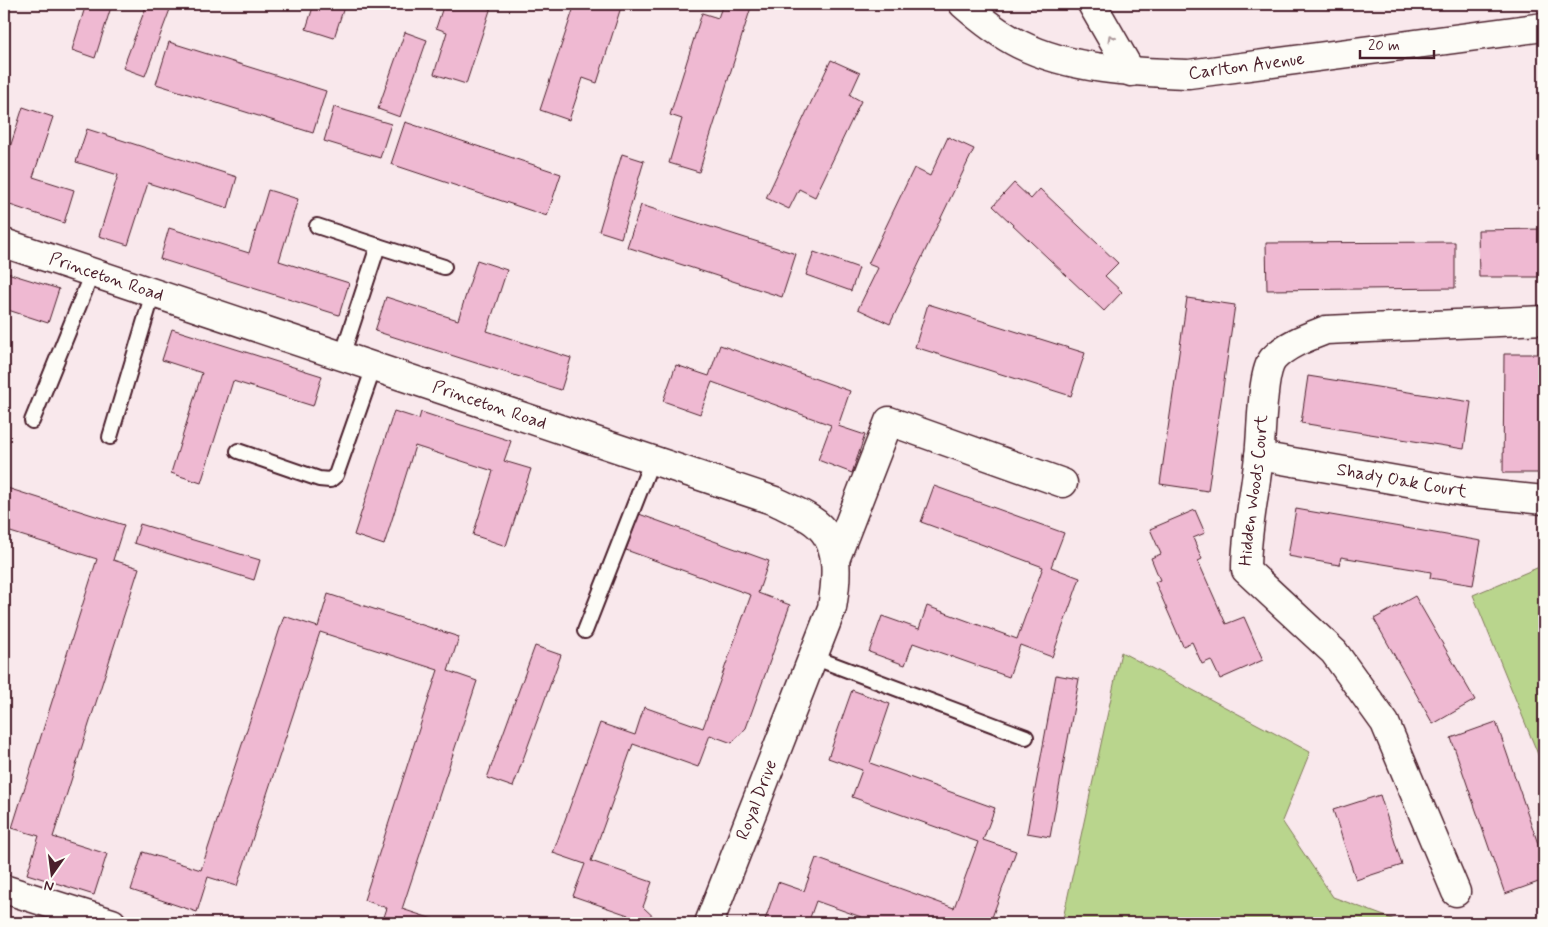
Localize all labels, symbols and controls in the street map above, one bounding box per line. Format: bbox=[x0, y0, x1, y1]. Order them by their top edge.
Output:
scale bar bbox=[1360, 28, 1434, 60]
one-way arrow bbox=[1108, 34, 1118, 43]
text: 20 m bbox=[1368, 36, 1400, 56]
street label: Carlton Avenue bbox=[1187, 47, 1306, 86]
street label: Princeton Road bbox=[46, 247, 167, 308]
street label: Princeton Road bbox=[429, 375, 550, 436]
street label: Hidden Woods Court bbox=[1234, 414, 1274, 566]
street label: Shady Oak Court bbox=[1335, 458, 1469, 504]
street label: Royal Drive bbox=[731, 756, 783, 844]
north arrow bbox=[28, 850, 78, 900]
text: N bbox=[42, 876, 56, 896]

